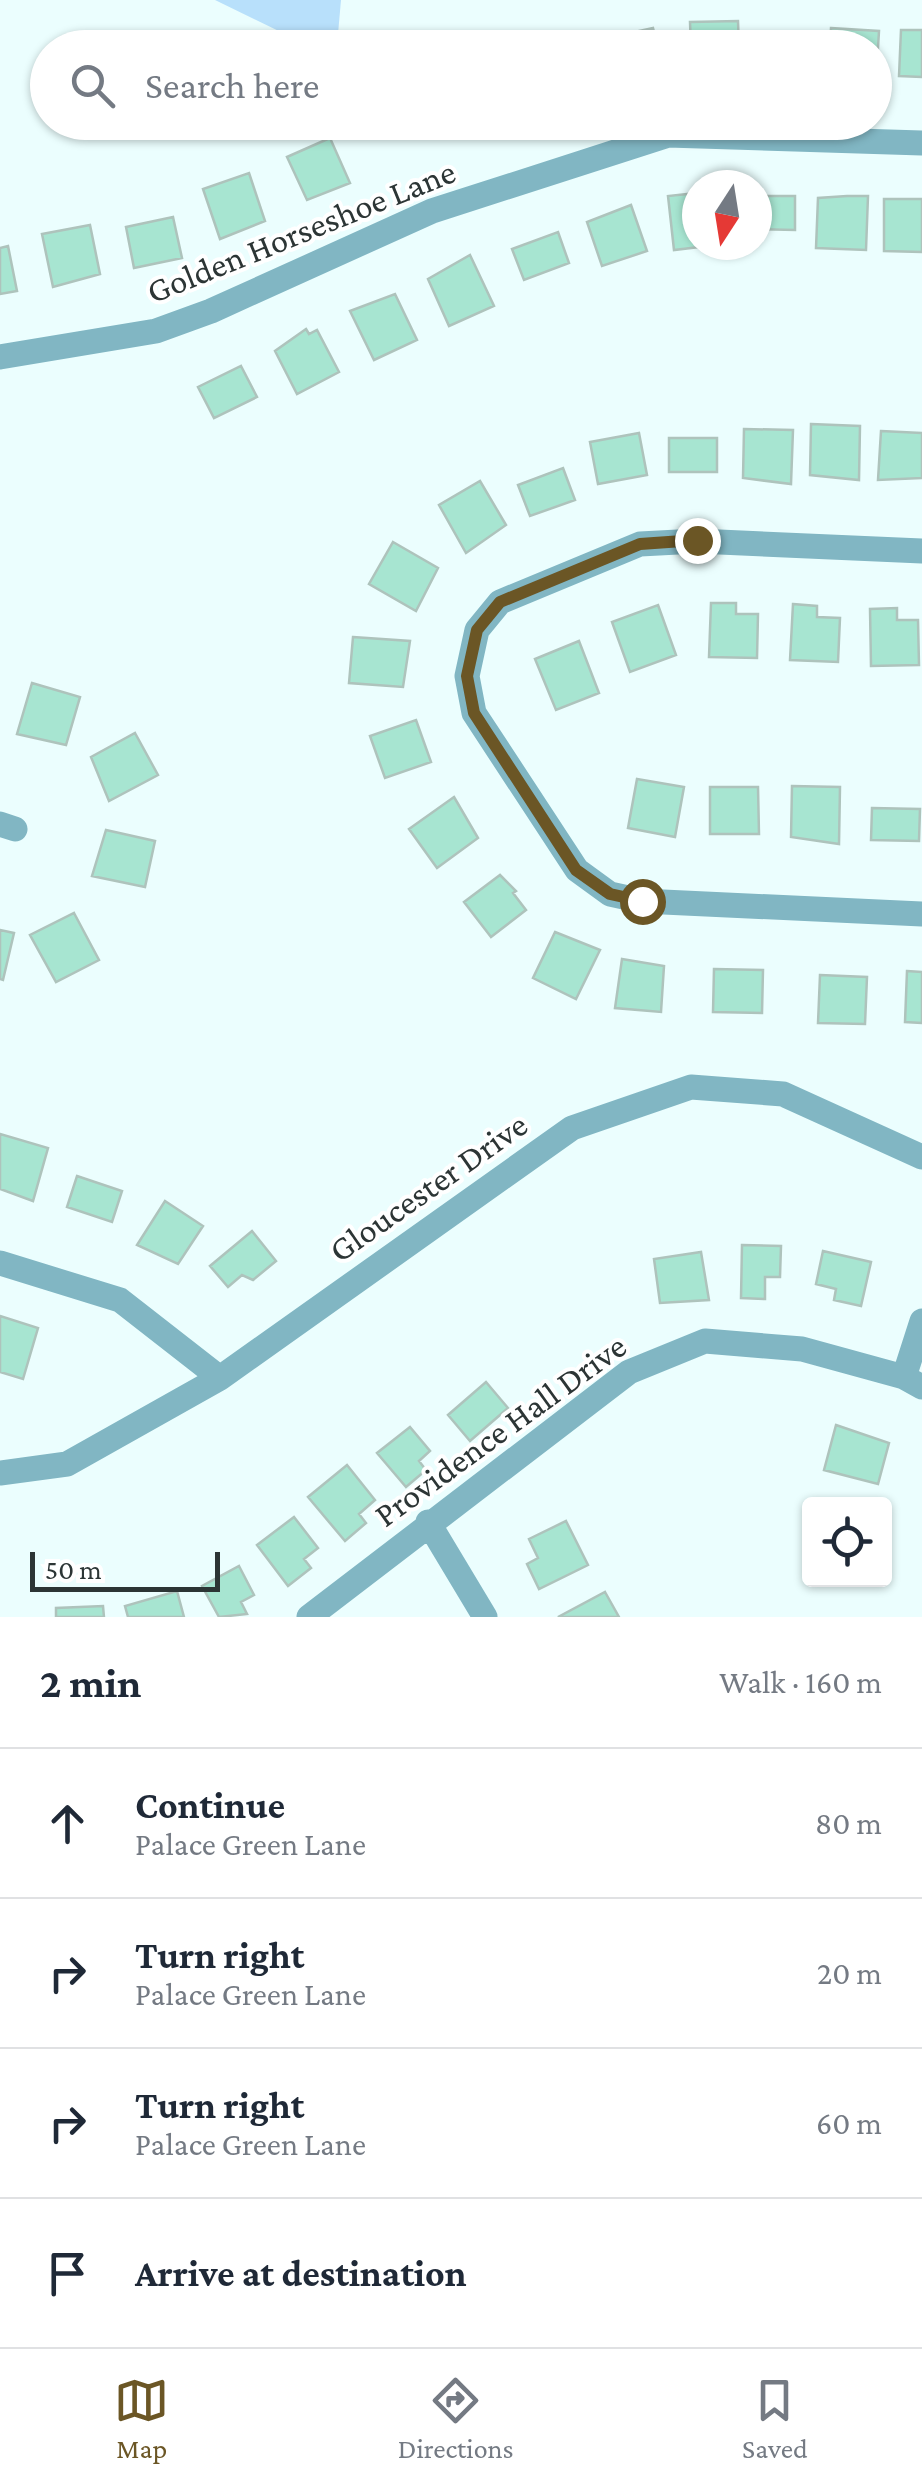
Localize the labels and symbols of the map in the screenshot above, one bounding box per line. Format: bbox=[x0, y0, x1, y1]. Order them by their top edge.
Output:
street label: Golden Horseshoe Lane bbox=[141, 152, 461, 311]
north arrow bbox=[682, 170, 772, 260]
route end bbox=[675, 518, 721, 564]
route start bbox=[620, 879, 666, 925]
street label: Gloucester Drive bbox=[322, 1105, 535, 1270]
street label: Providence Hall Drive bbox=[367, 1326, 634, 1535]
scale bar bbox=[30, 1547, 220, 1592]

